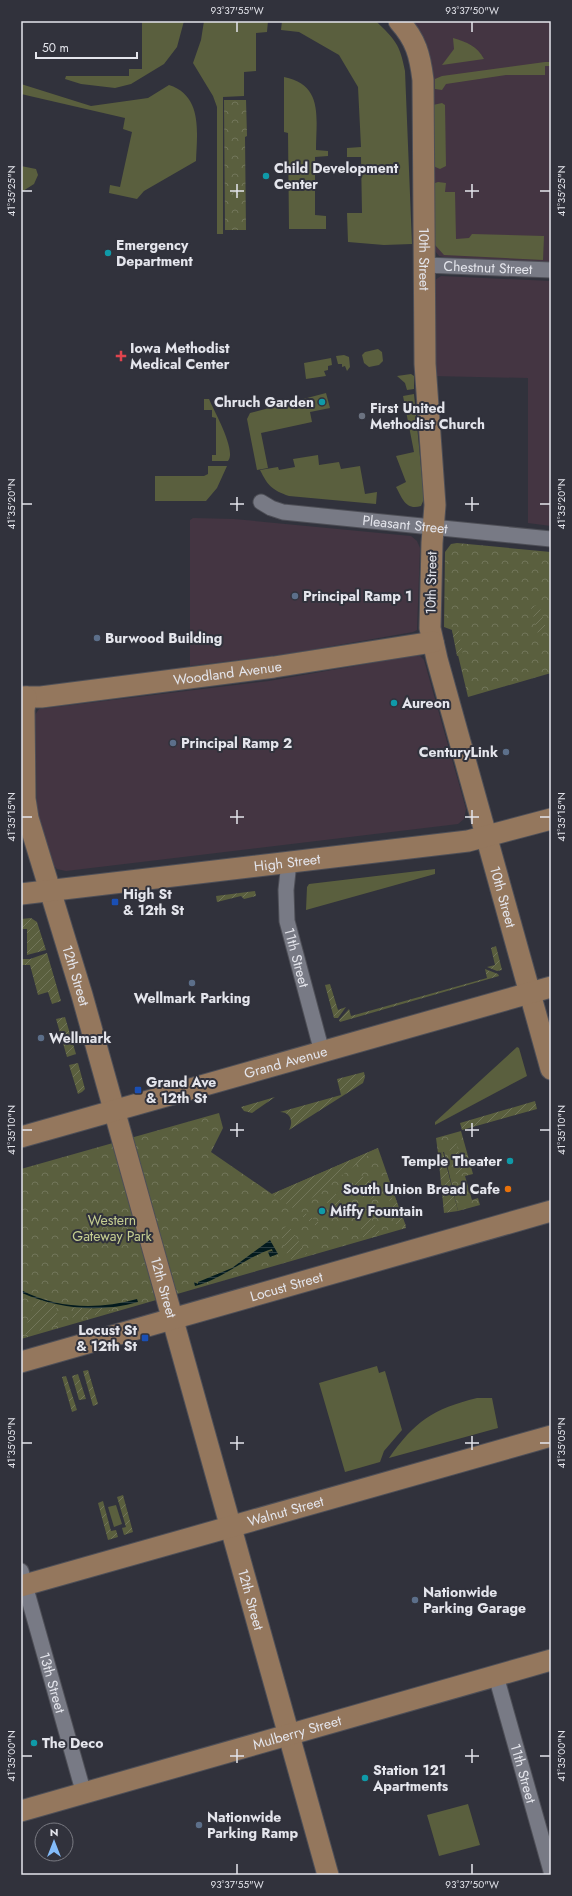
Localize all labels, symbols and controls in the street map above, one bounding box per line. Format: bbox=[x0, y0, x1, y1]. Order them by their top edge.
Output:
text: 93°37'55"W bbox=[210, 3, 264, 18]
text: 93°37'50"W bbox=[445, 3, 499, 18]
scale bar bbox=[36, 34, 137, 60]
text: 50 m bbox=[42, 39, 69, 57]
place label: Child Development Center bbox=[274, 158, 399, 194]
text: 41°35'25"N bbox=[4, 166, 19, 216]
text: 41°35'25"N bbox=[554, 166, 569, 216]
marker: Child Development Center bbox=[261, 171, 271, 181]
street label: 10th Street bbox=[414, 227, 434, 291]
place label: Emergency Department bbox=[116, 235, 193, 271]
marker: Emergency Department bbox=[103, 248, 113, 258]
street label: Chestnut Street bbox=[443, 256, 533, 279]
place label: Iowa Methodist Medical Center bbox=[130, 338, 230, 374]
marker: Iowa Methodist Medical Center bbox=[115, 350, 127, 362]
place label: Chruch Garden bbox=[214, 392, 314, 412]
marker: Chruch Garden bbox=[317, 397, 327, 407]
place label: First United Methodist Church bbox=[370, 398, 485, 434]
marker: First United Methodist Church bbox=[357, 411, 367, 421]
text: 41°35'20"N bbox=[4, 478, 19, 530]
text: 41°35'20"N bbox=[554, 478, 569, 530]
street label: Pleasant Street bbox=[361, 510, 449, 539]
street label: 10th Street bbox=[420, 551, 442, 615]
place label: Principal Ramp 1 bbox=[303, 586, 412, 606]
marker: Principal Ramp 1 bbox=[290, 591, 300, 601]
place label: Burwood Building bbox=[105, 628, 222, 648]
marker: Burwood Building bbox=[92, 633, 102, 643]
street label: Woodland Avenue bbox=[172, 656, 283, 690]
place label: Aureon bbox=[401, 693, 450, 713]
marker: Aureon bbox=[389, 698, 399, 708]
place label: Principal Ramp 2 bbox=[181, 733, 292, 753]
marker: Principal Ramp 2 bbox=[168, 738, 178, 748]
place label: CenturyLink bbox=[419, 742, 498, 762]
marker: CenturyLink bbox=[501, 747, 511, 757]
text: 41°35'15"N bbox=[4, 792, 19, 842]
text: 41°35'15"N bbox=[554, 792, 569, 842]
street label: High Street bbox=[253, 849, 322, 876]
street label: 10th Street bbox=[485, 864, 521, 930]
place label: High St & 12th St bbox=[123, 884, 184, 920]
marker: High St & 12th St bbox=[110, 897, 120, 907]
street label: 11th Street bbox=[279, 925, 314, 990]
street label: 12th Street bbox=[57, 943, 95, 1009]
marker: Wellmark Parking bbox=[187, 978, 197, 988]
place label: Wellmark Parking bbox=[134, 988, 250, 1008]
place label: Wellmark bbox=[49, 1028, 111, 1048]
marker: Wellmark bbox=[36, 1033, 46, 1043]
street label: Grand Avenue bbox=[242, 1041, 330, 1083]
place label: Grand Ave & 12th St bbox=[146, 1072, 216, 1108]
marker: Grand Ave & 12th St bbox=[133, 1085, 143, 1095]
text: 41°35'10"N bbox=[4, 1105, 19, 1155]
text: 41°35'10"N bbox=[554, 1105, 569, 1155]
place label: Temple Theater bbox=[402, 1151, 502, 1171]
marker: Temple Theater bbox=[505, 1156, 515, 1166]
place label: South Union Bread Cafe bbox=[343, 1179, 500, 1199]
marker: South Union Bread Cafe bbox=[503, 1184, 513, 1194]
place label: Miffy Fountain bbox=[330, 1201, 423, 1221]
marker: Miffy Fountain bbox=[317, 1206, 327, 1216]
park label: Western Gateway Park bbox=[72, 1210, 153, 1246]
street label: 12th Street bbox=[146, 1254, 182, 1321]
street label: Locust Street bbox=[248, 1266, 326, 1306]
place label: Locust St & 12th St bbox=[76, 1320, 138, 1356]
marker: Locust St & 12th St bbox=[140, 1333, 150, 1343]
text: 41°35'05"N bbox=[4, 1417, 19, 1469]
text: 41°35'05"N bbox=[554, 1417, 569, 1469]
street label: Walnut Street bbox=[245, 1491, 327, 1531]
street label: 12th Street bbox=[233, 1567, 269, 1633]
place label: Nationwide Parking Garage bbox=[423, 1582, 526, 1618]
marker: Nationwide Parking Garage bbox=[410, 1595, 420, 1605]
street label: 13th Street bbox=[34, 1650, 71, 1716]
street label: Mulberry Street bbox=[251, 1710, 344, 1754]
text: 41°35'00"N bbox=[4, 1730, 19, 1782]
text: 41°35'00"N bbox=[554, 1730, 569, 1782]
place label: The Deco bbox=[42, 1733, 104, 1753]
marker: The Deco bbox=[29, 1738, 39, 1748]
street label: 11th Street bbox=[506, 1741, 541, 1806]
place label: Station 121 Apartments bbox=[372, 1760, 449, 1796]
marker: Station 121 Apartments bbox=[360, 1773, 370, 1783]
place label: Nationwide Parking Ramp bbox=[207, 1807, 298, 1843]
marker: Nationwide Parking Ramp bbox=[194, 1820, 204, 1830]
north arrow bbox=[34, 1822, 74, 1862]
text: N bbox=[50, 1824, 58, 1840]
text: 93°37'55"W bbox=[210, 1877, 264, 1892]
text: 93°37'50"W bbox=[445, 1877, 499, 1892]

